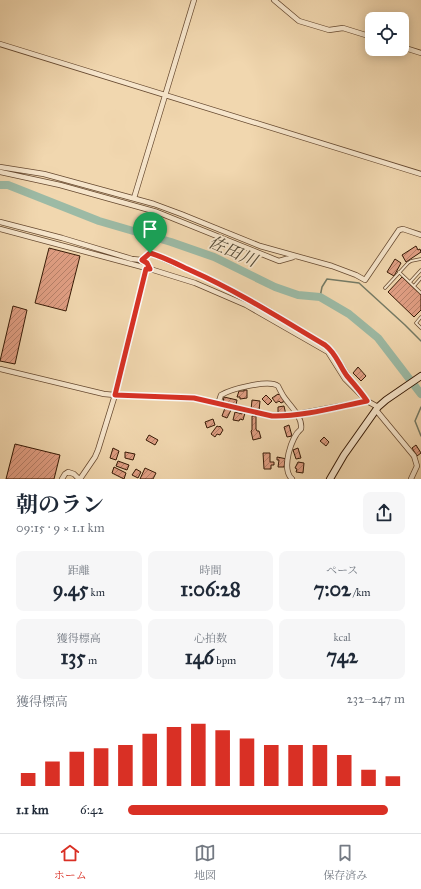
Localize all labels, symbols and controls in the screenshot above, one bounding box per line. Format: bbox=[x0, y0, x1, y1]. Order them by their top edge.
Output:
map controls bbox=[365, 12, 409, 56]
button: locate bbox=[365, 12, 409, 56]
pin bbox=[133, 212, 167, 253]
icon: arrive bbox=[139, 218, 161, 240]
water label: 佐田川 bbox=[205, 231, 262, 272]
text: 朝のラン bbox=[16, 491, 104, 518]
button: share bbox=[363, 492, 405, 534]
text: 09:15 · 9 × 1.1 km bbox=[16, 520, 105, 536]
text: 距離 bbox=[68, 564, 90, 577]
text: 時間 bbox=[199, 564, 221, 577]
text: ペース bbox=[326, 564, 358, 577]
text: 9.45 bbox=[53, 577, 88, 601]
text: 1:06:28 bbox=[180, 577, 241, 601]
text: 7:02 bbox=[314, 577, 351, 601]
text: km bbox=[88, 586, 105, 599]
text: /km bbox=[351, 586, 371, 599]
text: kcal bbox=[334, 631, 351, 644]
text: 獲得標高 bbox=[57, 632, 101, 645]
text: 心拍数 bbox=[194, 632, 227, 645]
text: 742 bbox=[327, 644, 358, 668]
text: 135 bbox=[60, 645, 86, 669]
text: 146 bbox=[185, 645, 214, 669]
text: m bbox=[86, 654, 97, 667]
text: bpm bbox=[214, 654, 236, 667]
text: 232–247 m bbox=[346, 691, 405, 707]
text: 獲得標高 bbox=[16, 694, 68, 710]
text: 1.1 km bbox=[16, 802, 49, 818]
text: 6:42 bbox=[80, 802, 104, 818]
tab: ホーム bbox=[54, 842, 87, 882]
tab: 地図 bbox=[194, 842, 216, 882]
tab: 保存済み bbox=[323, 842, 367, 882]

